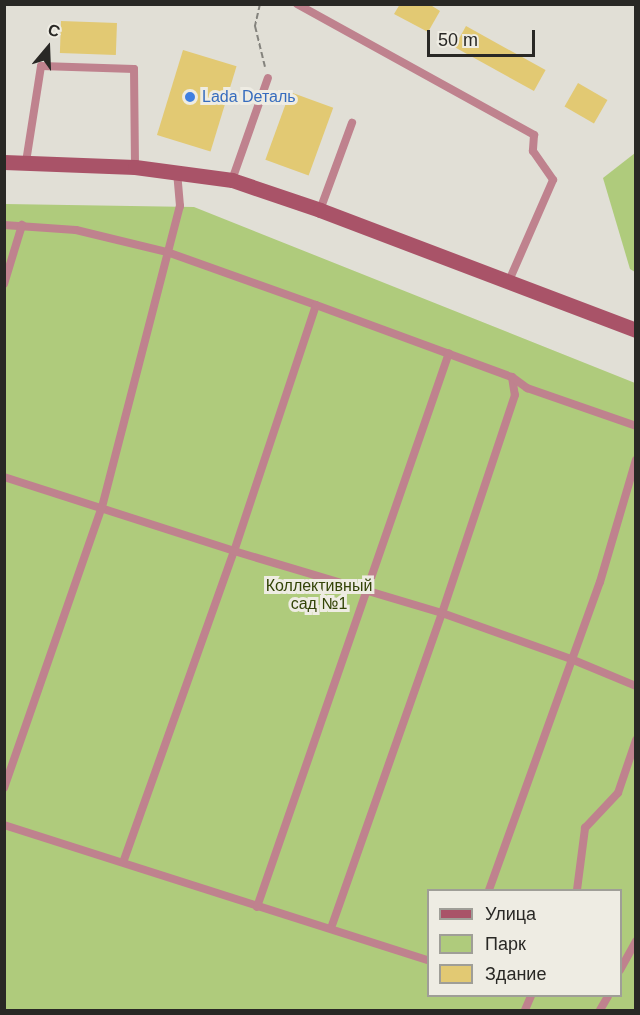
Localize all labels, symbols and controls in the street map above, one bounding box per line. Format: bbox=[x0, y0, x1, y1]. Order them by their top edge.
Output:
north arrow bbox=[18, 18, 78, 78]
scale bar bbox=[430, 18, 538, 56]
text: С bbox=[46, 21, 62, 40]
text: 50 m bbox=[438, 30, 478, 50]
place label: Lada Dеталь bbox=[202, 87, 296, 107]
marker: Lada Dеталь bbox=[183, 90, 197, 104]
park label: Коллективный сад №1 bbox=[266, 576, 372, 614]
legend bbox=[427, 889, 622, 997]
text: Улица bbox=[485, 904, 536, 924]
text: Парк bbox=[485, 934, 526, 954]
text: Здание bbox=[485, 964, 546, 984]

